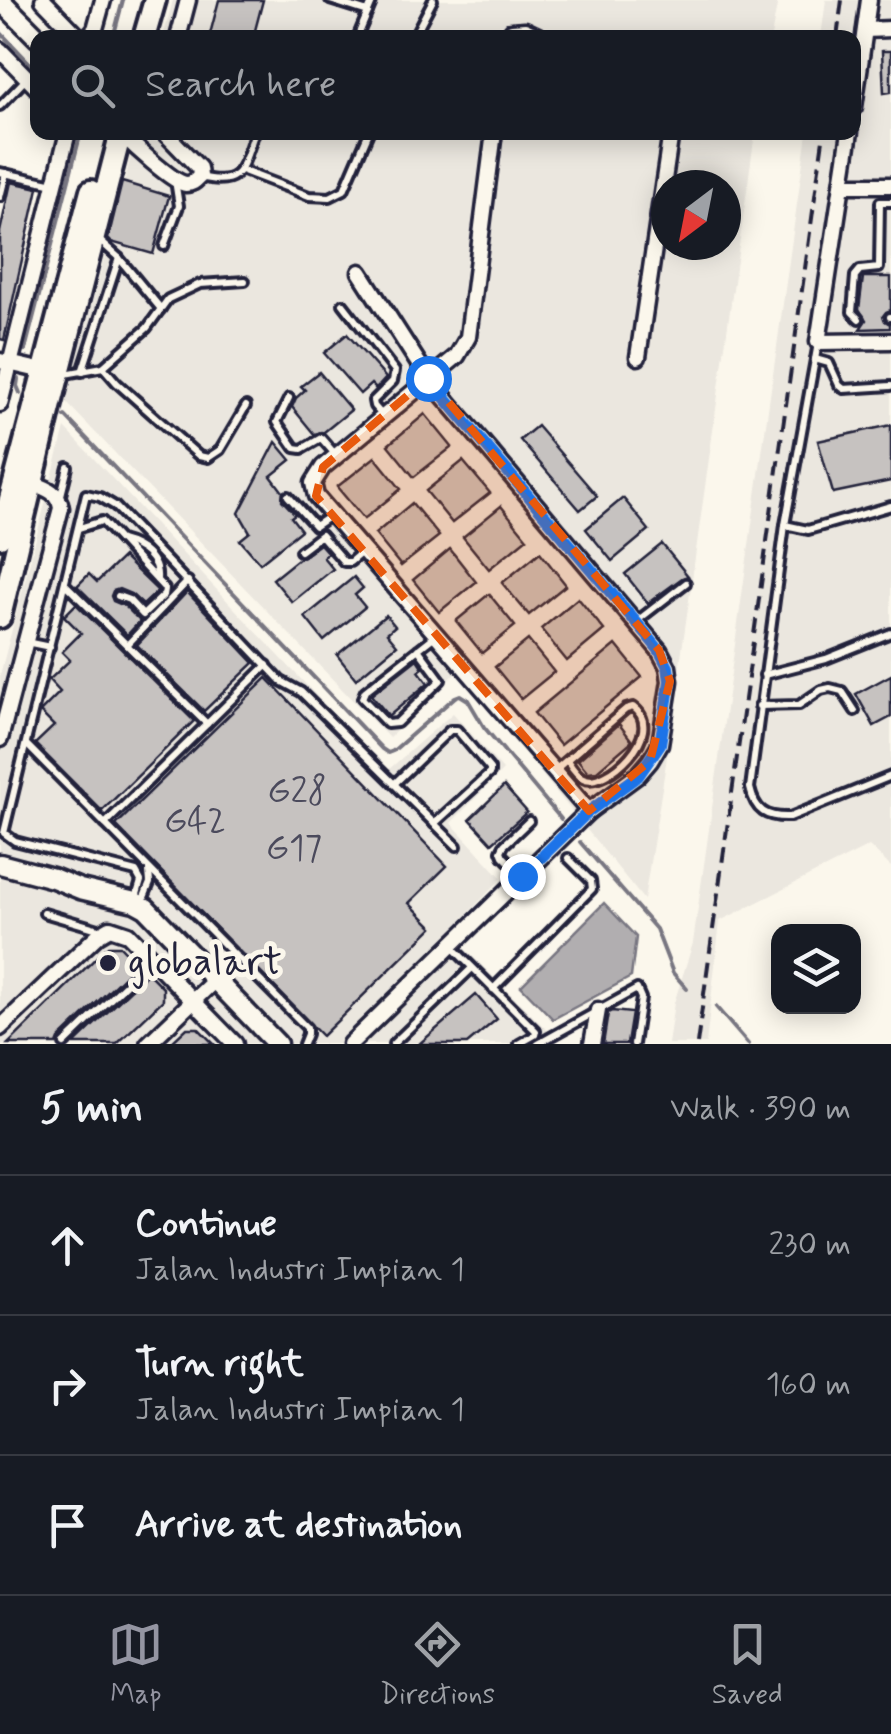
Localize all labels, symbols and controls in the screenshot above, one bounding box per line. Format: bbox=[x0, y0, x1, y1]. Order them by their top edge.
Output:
search box bbox=[30, 30, 861, 140]
icon: search bbox=[65, 58, 120, 113]
text: Search here bbox=[145, 61, 336, 110]
north arrow bbox=[651, 170, 741, 260]
route start bbox=[406, 356, 452, 402]
house number: G28 bbox=[267, 769, 327, 815]
house number: G42 bbox=[164, 799, 226, 845]
house number: G17 bbox=[266, 826, 322, 872]
route end bbox=[500, 854, 546, 900]
map controls bbox=[771, 924, 861, 1014]
button: layers bbox=[771, 924, 861, 1014]
place label: globalart bbox=[128, 937, 282, 989]
marker: globalart bbox=[97, 952, 119, 974]
text: 5 min bbox=[40, 1082, 143, 1137]
text: Walk · 390 m bbox=[670, 1088, 851, 1130]
text: Continue bbox=[135, 1200, 277, 1249]
icon: ahead bbox=[40, 1218, 95, 1273]
text: 230 m bbox=[768, 1224, 851, 1266]
text: Jalan Industri Impian 1 bbox=[135, 1249, 465, 1291]
text: Turn right bbox=[135, 1340, 304, 1389]
icon: right bbox=[40, 1358, 95, 1413]
text: 160 m bbox=[766, 1364, 851, 1406]
text: Jalan Industri Impian 1 bbox=[135, 1389, 465, 1431]
icon: arrive bbox=[40, 1498, 95, 1553]
text: Arrive at destination bbox=[135, 1501, 462, 1550]
tab: Map bbox=[108, 1617, 163, 1714]
tab: Directions bbox=[380, 1617, 495, 1714]
tab: Saved bbox=[712, 1617, 783, 1714]

